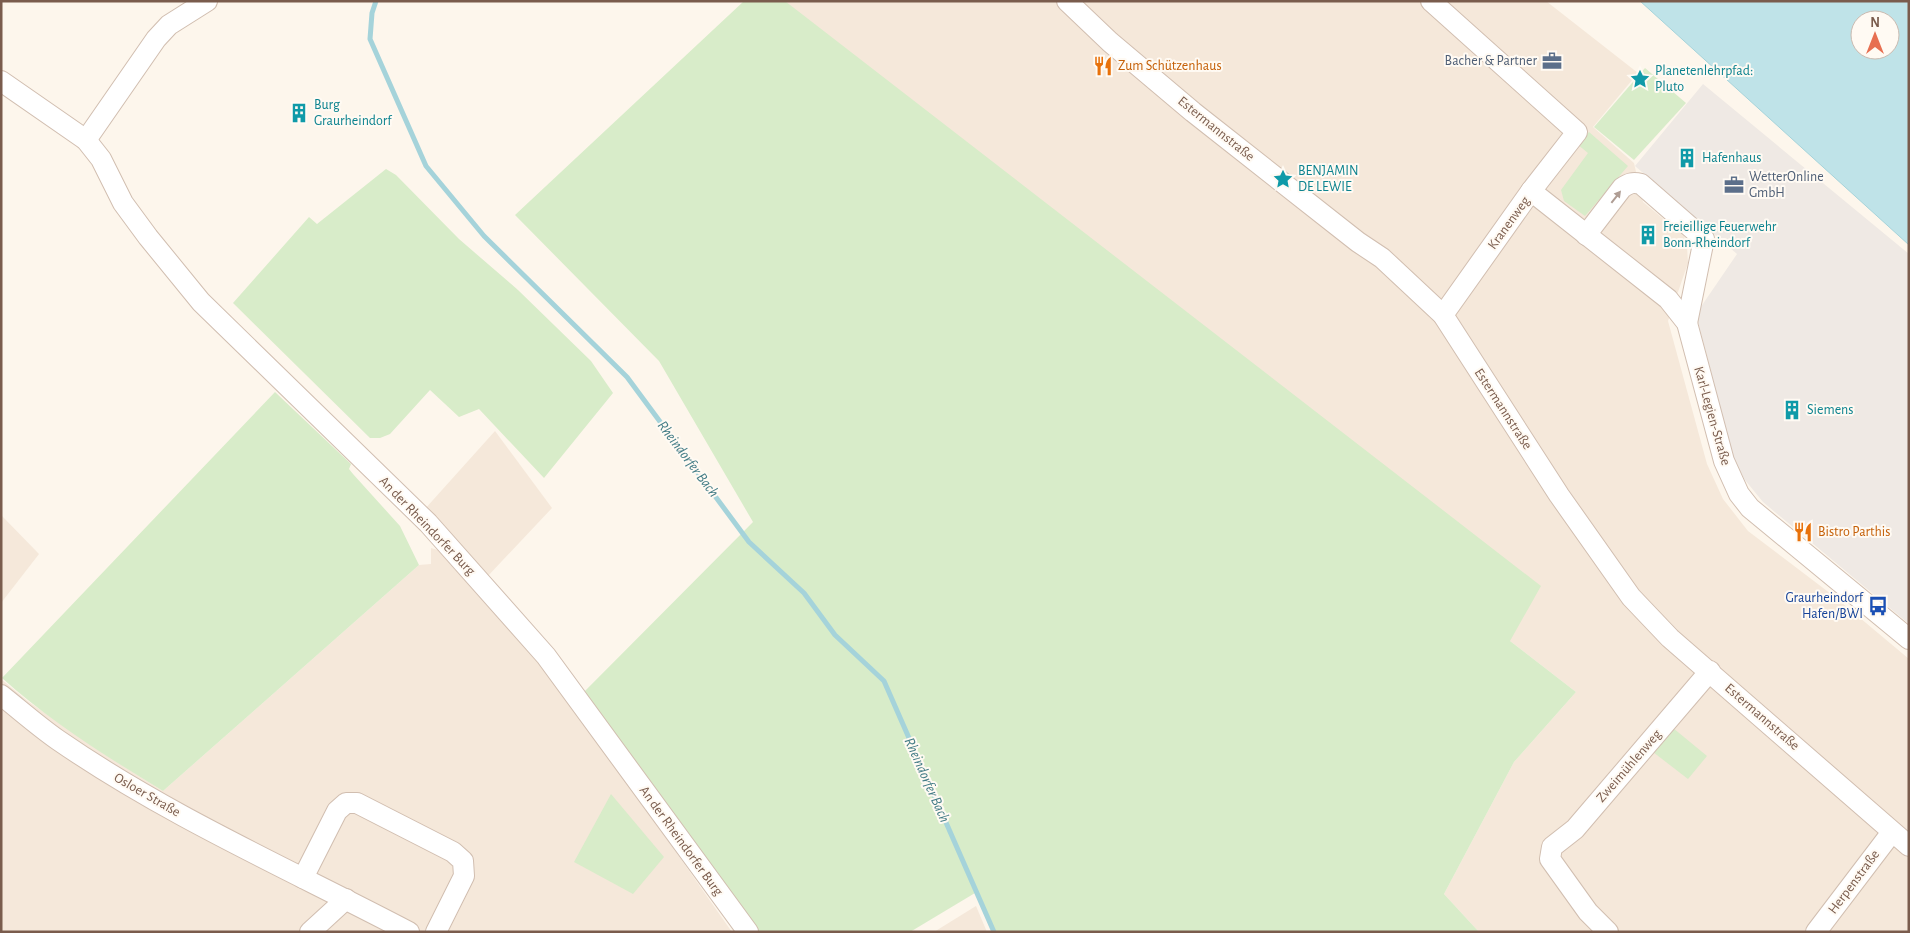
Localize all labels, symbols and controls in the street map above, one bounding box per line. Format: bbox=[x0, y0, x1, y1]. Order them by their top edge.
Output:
north arrow bbox=[1850, 10, 1900, 60]
text: N bbox=[1870, 16, 1880, 30]
office icon: Bacher & Partner bbox=[1541, 50, 1563, 72]
place label: Bacher & Partner bbox=[1445, 54, 1537, 68]
restaurant icon: Zum Schützenhaus bbox=[1092, 55, 1114, 77]
place label: Zum Schützenhaus bbox=[1118, 59, 1222, 73]
place label: Planetenlehrpfad: Pluto bbox=[1655, 64, 1753, 94]
place icon: Planetenlehrpfad: Pluto bbox=[1629, 68, 1651, 90]
street label: Estermannstraße bbox=[1175, 94, 1257, 164]
place label: Burg Graurheindorf bbox=[314, 98, 392, 128]
building icon: Burg Graurheindorf bbox=[288, 102, 310, 124]
building icon: Hafenhaus bbox=[1676, 147, 1698, 169]
place label: Hafenhaus bbox=[1702, 151, 1761, 165]
place label: BENJAMIN DE LEWIE bbox=[1298, 164, 1359, 194]
place icon: BENJAMIN DE LEWIE bbox=[1272, 168, 1294, 190]
place label: WetterOnline GmbH bbox=[1749, 170, 1824, 200]
office icon: WetterOnline GmbH bbox=[1723, 174, 1745, 196]
one-way arrow bbox=[1610, 191, 1621, 204]
street label: Kranenweg bbox=[1485, 194, 1533, 252]
place label: Freieillige Feuerwehr Bonn-Rheindorf bbox=[1663, 220, 1777, 250]
building icon: Freieillige Feuerwehr Bonn-Rheindorf bbox=[1637, 224, 1659, 246]
street label: Karl-Legien-Straße bbox=[1691, 365, 1733, 467]
street label: Estermannstraße bbox=[1472, 366, 1534, 452]
building icon: Siemens bbox=[1781, 399, 1803, 421]
place label: Siemens bbox=[1807, 403, 1854, 417]
water label: Rheindorfer Bach bbox=[655, 418, 721, 500]
street label: An der Rheindorfer Burg bbox=[376, 474, 478, 578]
restaurant icon: Bistro Parthis bbox=[1792, 521, 1814, 543]
place label: Bistro Parthis bbox=[1818, 525, 1890, 539]
place label: Graurheindorf Hafen/BWI bbox=[1785, 591, 1864, 621]
bus stop icon: Graurheindorf Hafen/BWI bbox=[1867, 595, 1889, 617]
street label: Estermannstraße bbox=[1722, 681, 1802, 753]
street label: Zweimühlenweg bbox=[1594, 727, 1664, 805]
water label: Rheindorfer Bach bbox=[902, 735, 952, 825]
street label: Osloer Straße bbox=[112, 770, 182, 820]
street label: An der Rheindorfer Burg bbox=[637, 784, 725, 899]
street label: Herpenstraße bbox=[1826, 848, 1882, 916]

